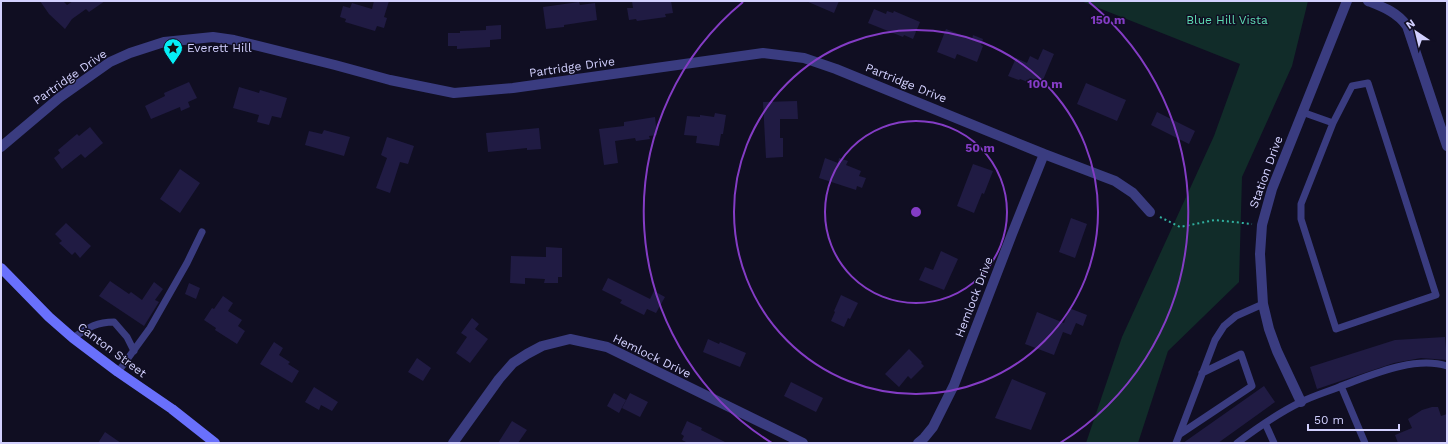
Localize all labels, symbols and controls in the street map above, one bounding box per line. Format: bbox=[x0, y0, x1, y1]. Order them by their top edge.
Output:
north arrow bbox=[1396, 12, 1436, 52]
text: 150 m bbox=[1091, 13, 1125, 27]
park label: Blue Hill Vista bbox=[1186, 13, 1268, 27]
text: N bbox=[1403, 17, 1418, 32]
place icon: Everett Hill bbox=[162, 37, 184, 65]
place label: Everett Hill bbox=[187, 41, 252, 55]
street label: Partridge Drive bbox=[31, 46, 110, 108]
street label: Partridge Drive bbox=[528, 54, 616, 80]
street label: Partridge Drive bbox=[863, 60, 949, 106]
text: 100 m bbox=[1027, 77, 1063, 91]
street label: Station Drive bbox=[1246, 134, 1286, 210]
text: 50 m bbox=[965, 141, 995, 155]
centre of rings bbox=[909, 205, 923, 219]
street label: Hemlock Drive bbox=[952, 255, 996, 339]
street label: Canton Street bbox=[75, 320, 149, 380]
street label: Hemlock Drive bbox=[611, 331, 693, 381]
scale bar bbox=[1308, 406, 1399, 432]
text: 50 m bbox=[1314, 413, 1344, 427]

